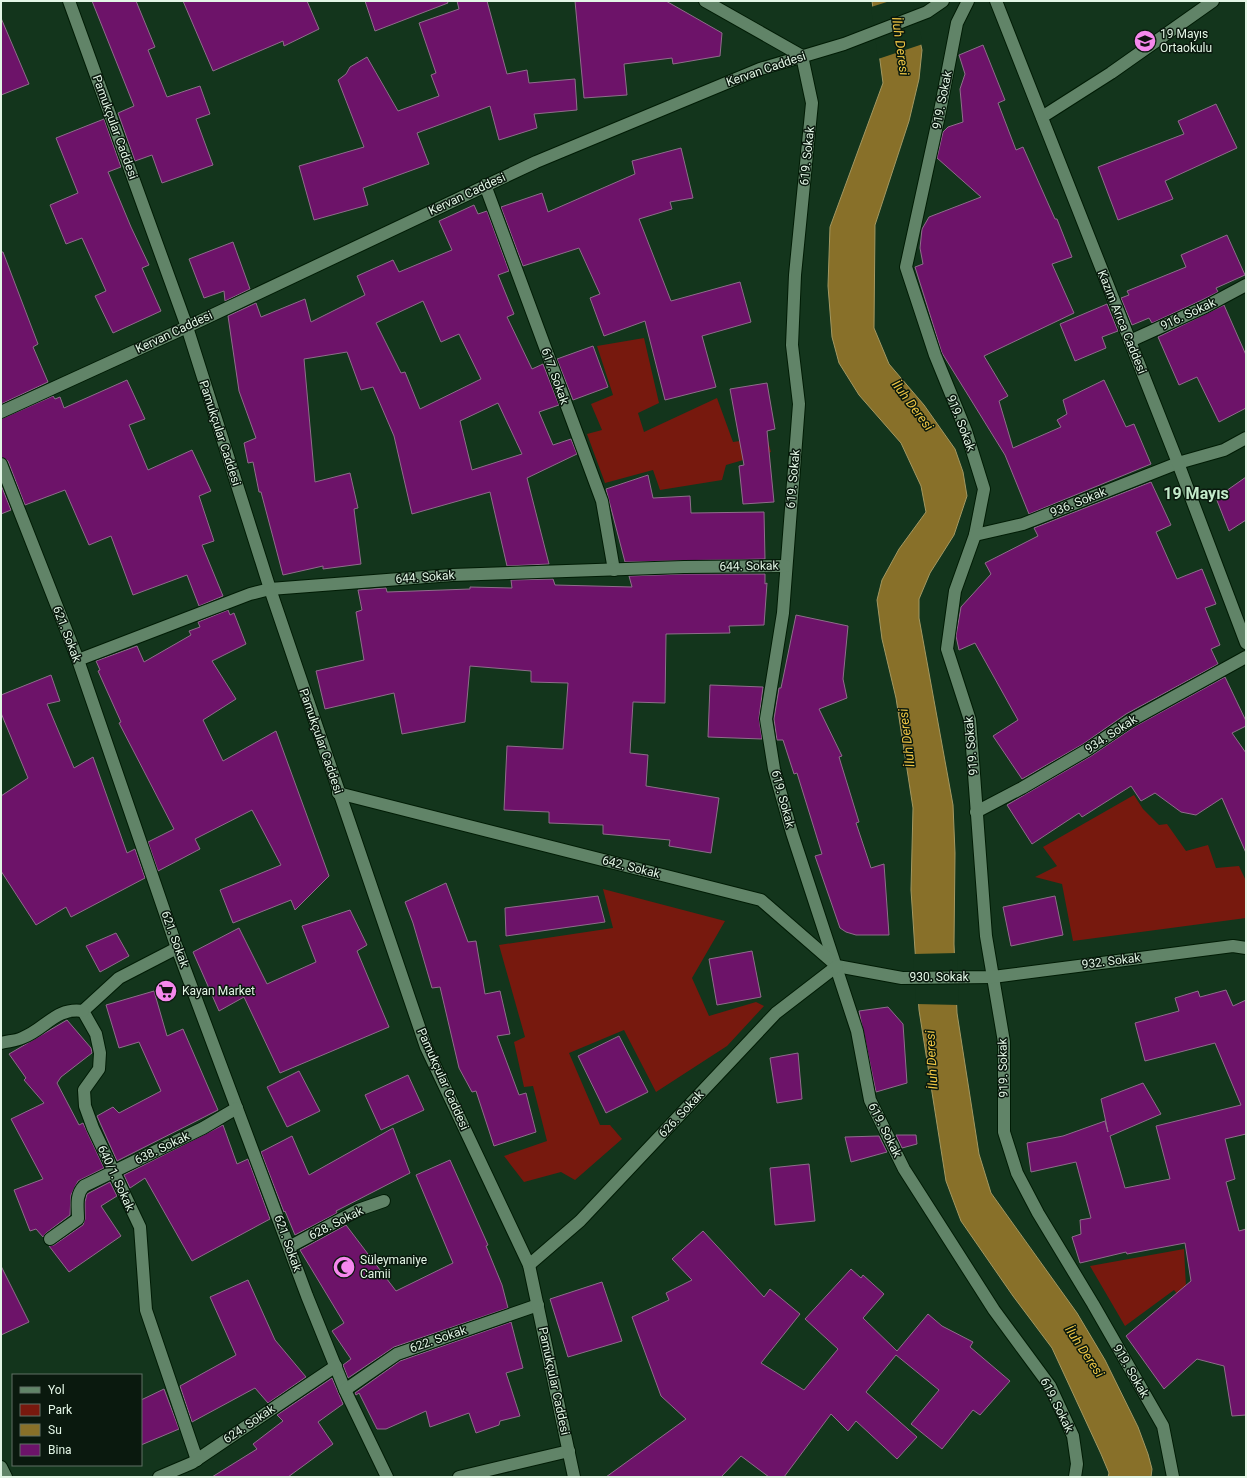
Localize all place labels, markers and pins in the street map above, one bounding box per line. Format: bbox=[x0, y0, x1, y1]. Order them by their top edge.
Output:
place label: 19 Mayıs Ortaokulu bbox=[1160, 27, 1212, 55]
school or university icon: 19 Mayıs Ortaokulu bbox=[1132, 28, 1158, 54]
supermarket icon: Kayan Market bbox=[153, 978, 179, 1004]
place label: Kayan Market bbox=[182, 984, 255, 998]
place label: Süleymaniye Camii bbox=[360, 1253, 427, 1281]
mosque icon: Süleymaniye Camii bbox=[331, 1254, 357, 1280]

